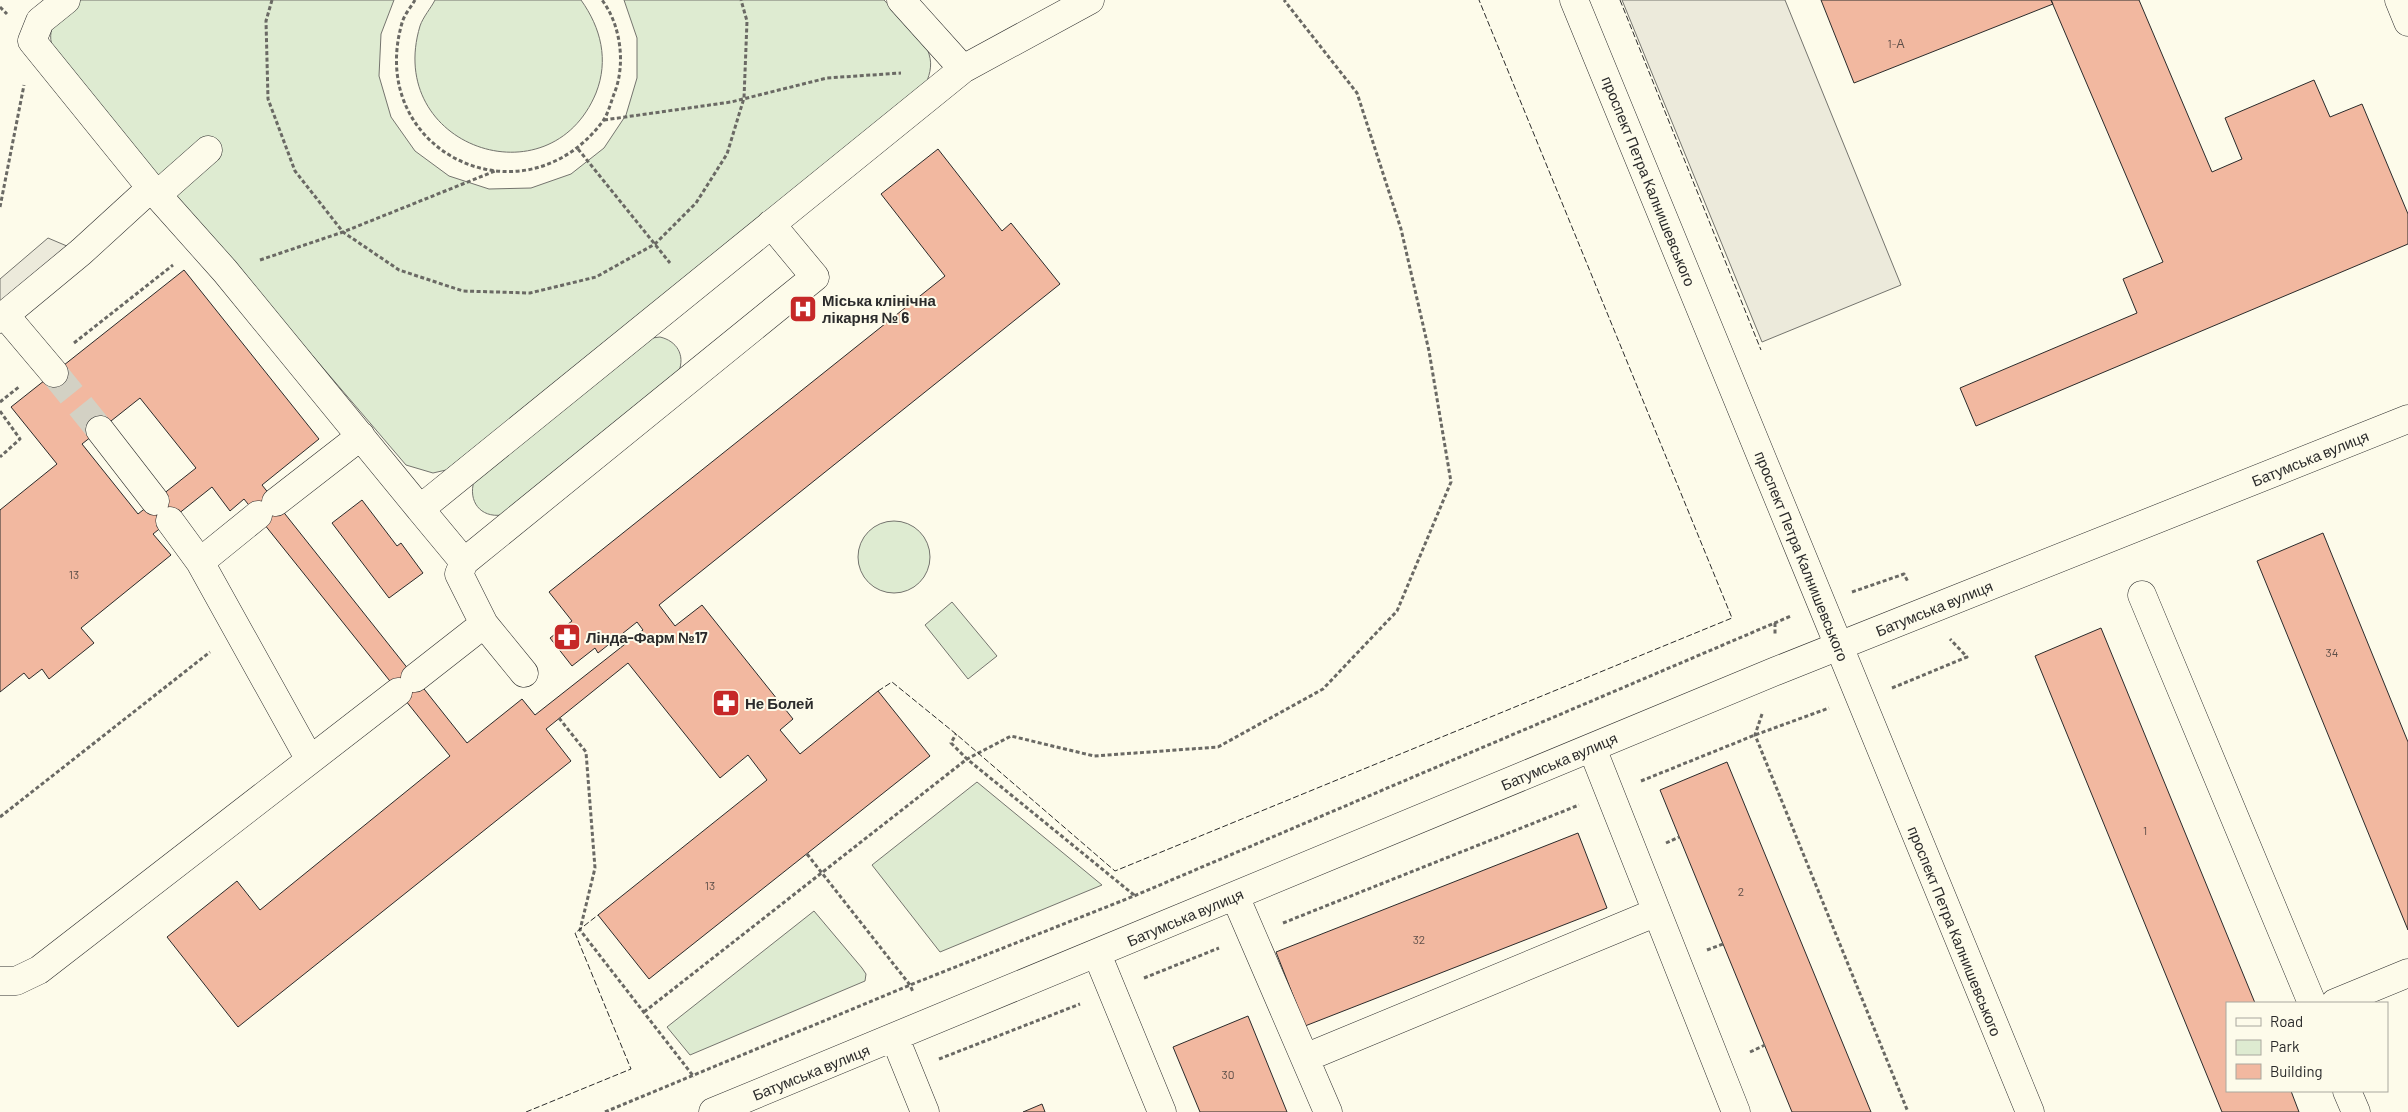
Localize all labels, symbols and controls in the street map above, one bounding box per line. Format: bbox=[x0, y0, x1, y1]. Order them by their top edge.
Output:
house number: 1-А bbox=[1888, 36, 1904, 50]
street label: проспект Петра Калнишевського bbox=[1598, 73, 1700, 289]
place label: Міська клінічна лікарня № 6 bbox=[822, 291, 936, 326]
hospital icon: Міська клінічна лікарня № 6 bbox=[788, 294, 818, 324]
street label: Батумська вулиця bbox=[2249, 426, 2371, 490]
street label: проспект Петра Калнишевського bbox=[1751, 448, 1853, 664]
house number: 13 bbox=[69, 567, 79, 581]
street label: Батумська вулиця bbox=[1873, 576, 1995, 640]
pharmacy icon: Лінда-Фарм №17 bbox=[552, 622, 582, 652]
place label: Лінда-Фарм №17 bbox=[586, 628, 708, 646]
house number: 34 bbox=[2326, 645, 2338, 659]
pharmacy icon: Не Болей bbox=[711, 688, 741, 718]
place label: Не Болей bbox=[745, 694, 814, 712]
street label: Батумська вулиця bbox=[1498, 728, 1620, 794]
street label: проспект Петра Калнишевського bbox=[1904, 823, 2006, 1039]
house number: 1 bbox=[2143, 823, 2147, 837]
house number: 13 bbox=[705, 878, 715, 892]
street label: Батумська вулиця bbox=[1124, 884, 1246, 950]
house number: 2 bbox=[1738, 884, 1744, 898]
house number: 32 bbox=[1413, 932, 1425, 946]
legend bbox=[2226, 1002, 2388, 1092]
text: Road bbox=[2270, 1012, 2303, 1030]
text: Park bbox=[2270, 1037, 2300, 1055]
street label: Батумська вулиця bbox=[750, 1040, 872, 1104]
text: Building bbox=[2270, 1062, 2323, 1080]
house number: 30 bbox=[1222, 1067, 1234, 1081]

